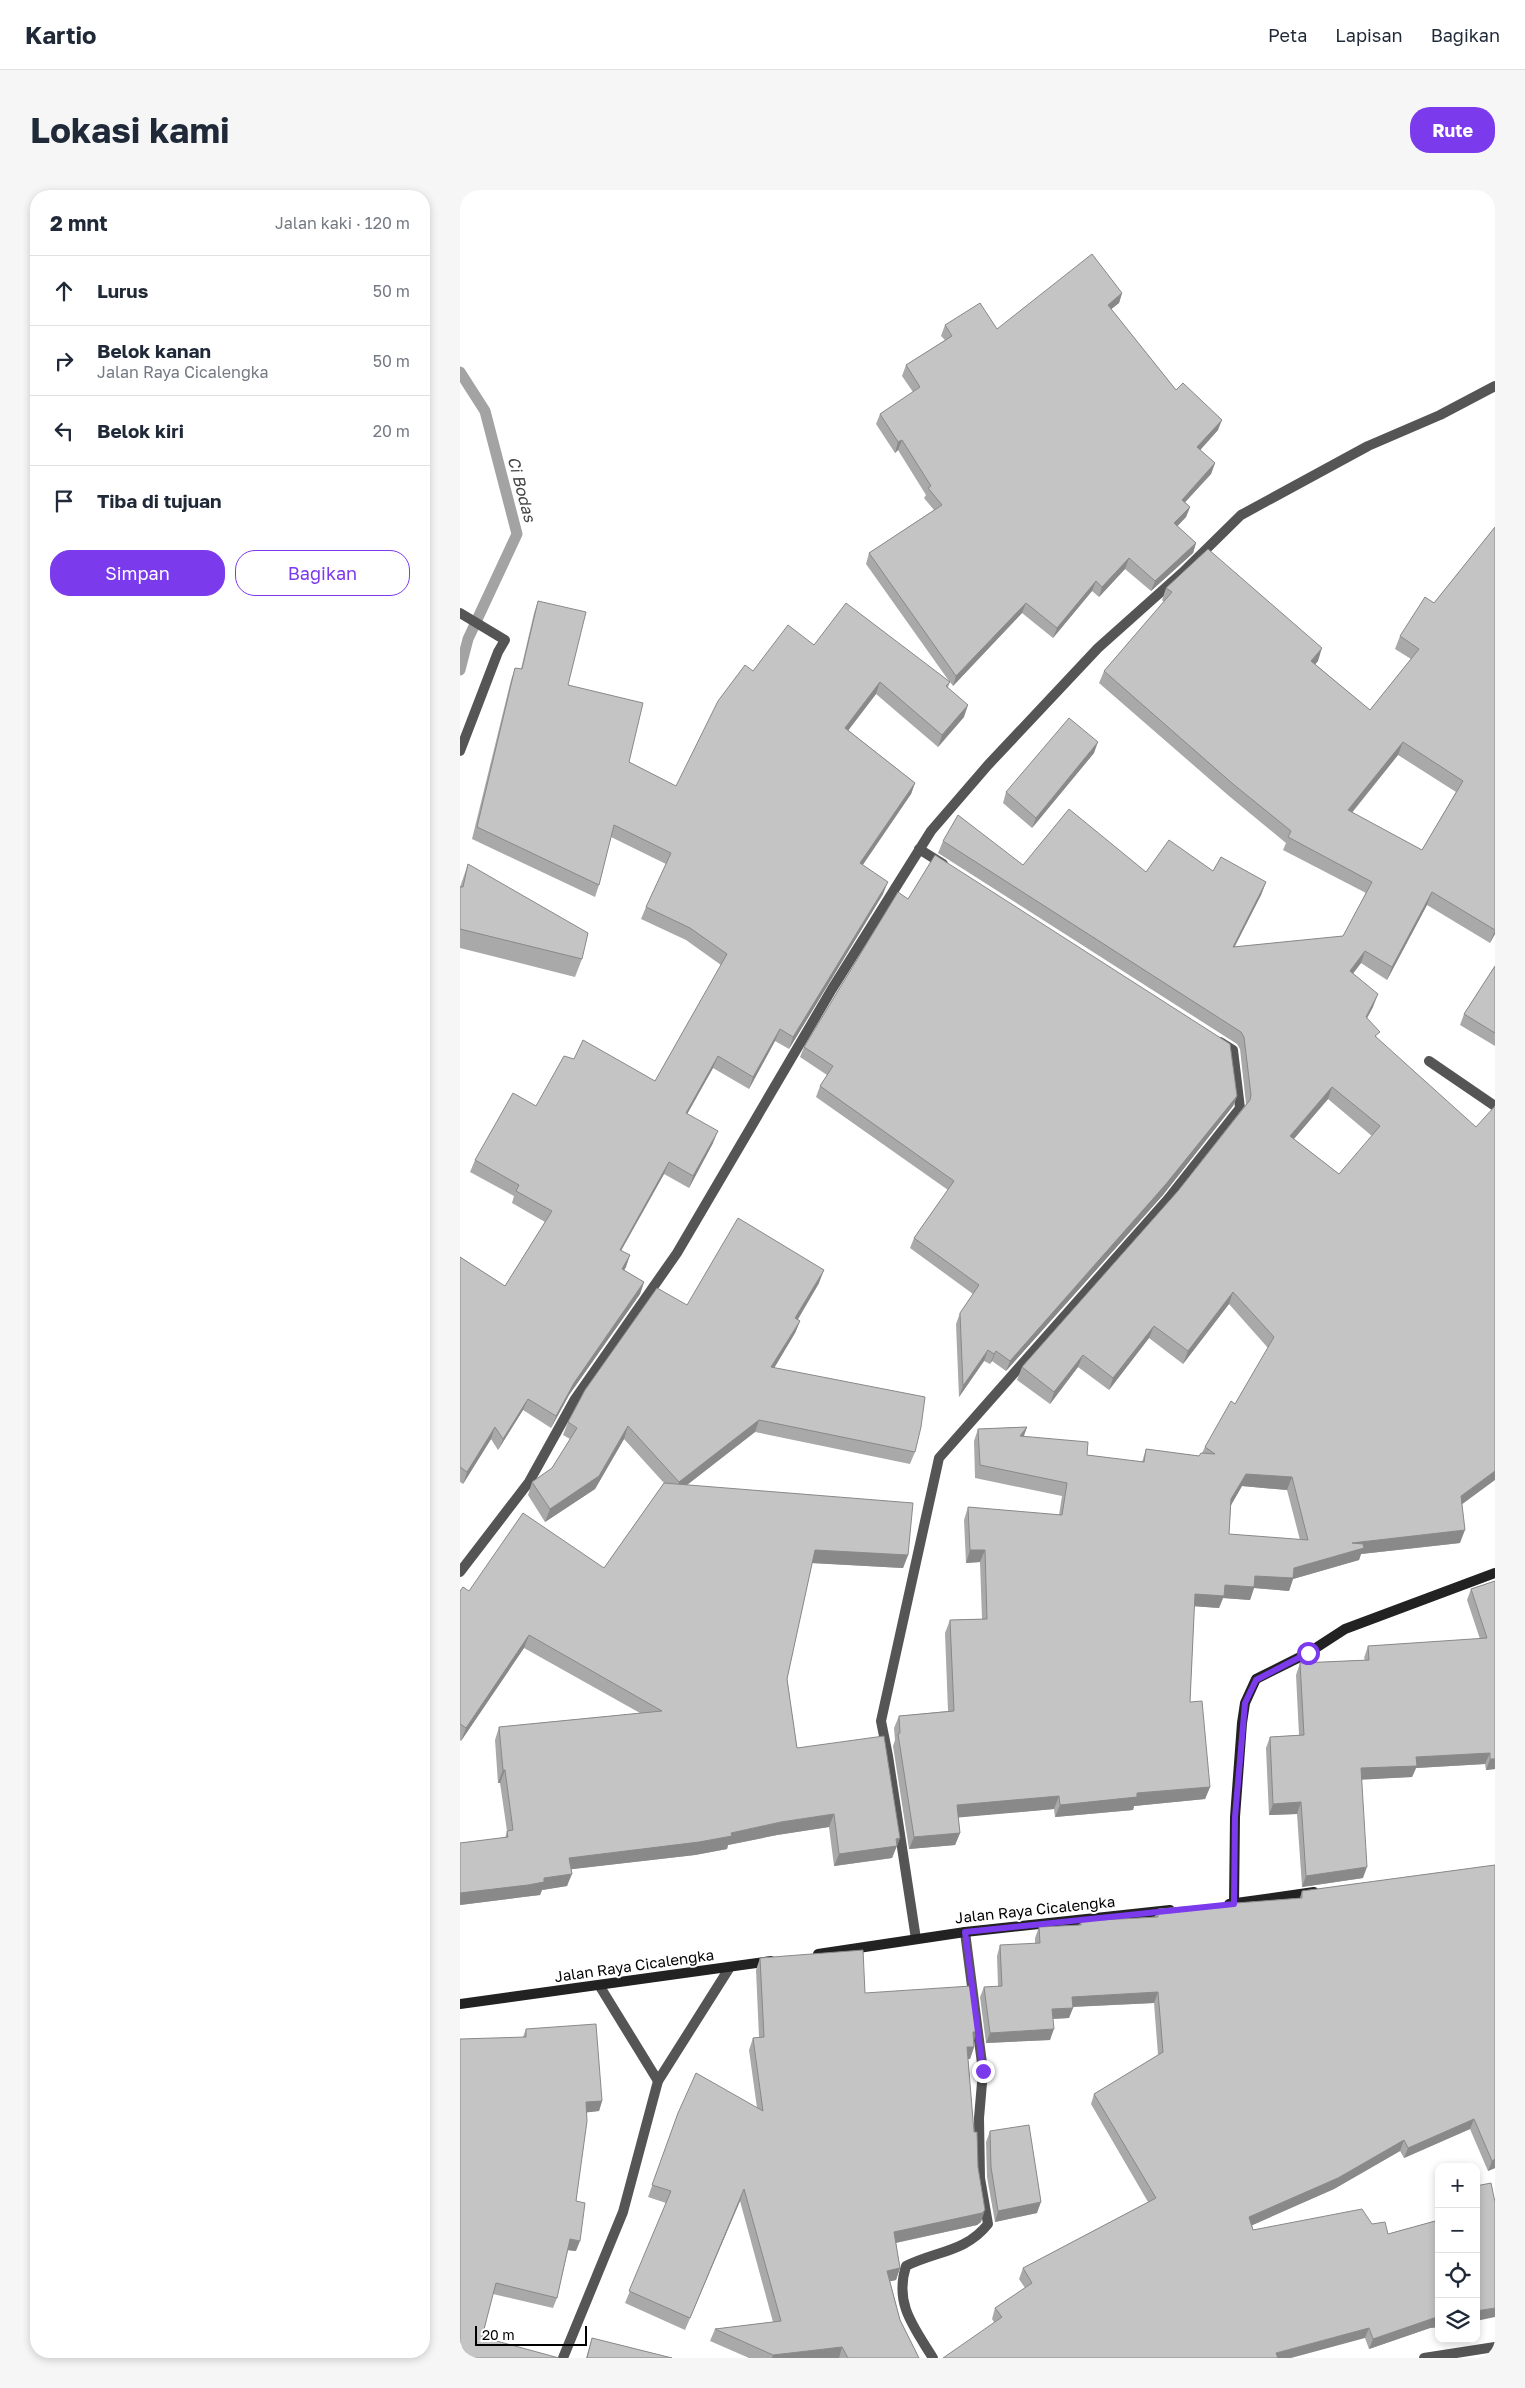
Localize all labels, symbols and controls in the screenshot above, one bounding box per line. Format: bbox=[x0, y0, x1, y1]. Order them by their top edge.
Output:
text: Kartio bbox=[25, 20, 97, 49]
text: Peta bbox=[1268, 24, 1307, 46]
text: Lapisan bbox=[1335, 24, 1403, 46]
text: Bagikan bbox=[1431, 24, 1500, 46]
button: Rute bbox=[1410, 107, 1495, 153]
text: Lokasi kami bbox=[30, 109, 230, 151]
text: 2 mnt bbox=[50, 210, 108, 236]
text: Jalan kaki · 120 m bbox=[275, 213, 410, 233]
icon: ahead bbox=[50, 277, 78, 305]
text: Lurus bbox=[97, 279, 148, 302]
text: 50 m bbox=[373, 281, 410, 301]
text: Belok kanan bbox=[97, 339, 211, 362]
icon: right bbox=[50, 347, 78, 375]
text: 50 m bbox=[373, 351, 410, 371]
text: Jalan Raya Cicalengka bbox=[97, 362, 269, 382]
icon: left bbox=[50, 417, 78, 445]
text: Belok kiri bbox=[97, 419, 184, 442]
text: 20 m bbox=[373, 421, 410, 441]
water label: Ci Bodas bbox=[504, 454, 541, 525]
icon: arrive bbox=[50, 487, 78, 515]
text: Tiba di tujuan bbox=[97, 489, 222, 512]
button: Simpan bbox=[50, 550, 225, 596]
button: Bagikan bbox=[235, 550, 410, 596]
route start bbox=[1297, 1642, 1320, 1665]
street label: Jalan Raya Cicalengka bbox=[954, 1892, 1116, 1926]
street label: Jalan Raya Cicalengka bbox=[553, 1945, 715, 1985]
route end bbox=[972, 2060, 995, 2083]
map controls bbox=[1435, 2163, 1480, 2343]
button: + bbox=[1435, 2163, 1480, 2208]
button: − bbox=[1435, 2208, 1480, 2253]
button: locate bbox=[1435, 2253, 1480, 2298]
button: layers bbox=[1435, 2298, 1480, 2343]
scale bar bbox=[475, 2323, 588, 2346]
text: 20 m bbox=[482, 2326, 515, 2343]

